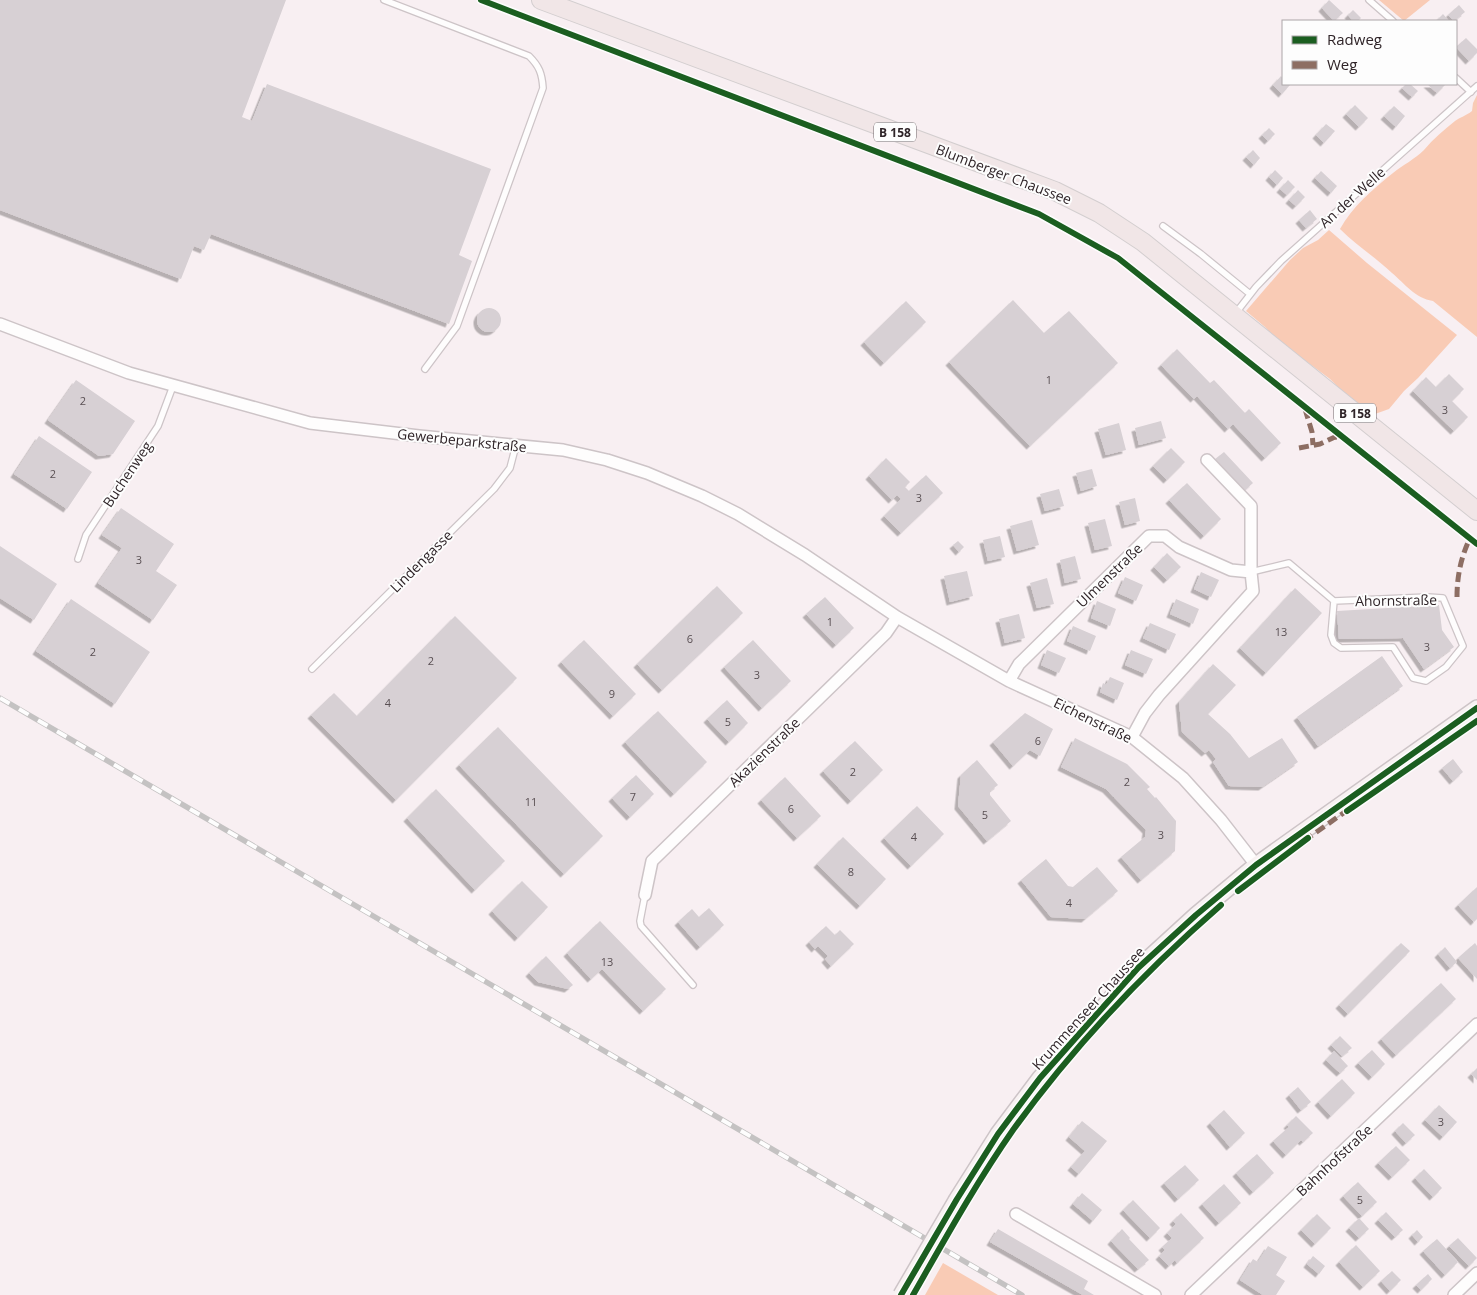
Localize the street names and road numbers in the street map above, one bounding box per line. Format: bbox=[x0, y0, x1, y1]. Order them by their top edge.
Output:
road number: B 158 bbox=[874, 122, 916, 142]
street label: Blumberger Chaussee bbox=[933, 139, 1075, 209]
street label: An der Welle bbox=[1315, 162, 1389, 232]
road number: B 158 bbox=[1334, 403, 1376, 422]
street label: Gewerbeparkstraße bbox=[396, 424, 528, 456]
street label: Buchenweg bbox=[98, 437, 156, 511]
street label: Lindengasse bbox=[386, 526, 456, 596]
street label: Ulmenstraße bbox=[1072, 539, 1146, 611]
street label: Ahornstraße bbox=[1355, 590, 1437, 610]
street label: Eichenstraße bbox=[1051, 693, 1135, 747]
street label: Akazienstraße bbox=[724, 713, 804, 791]
street label: Krummenseer Chaussee bbox=[1027, 942, 1149, 1074]
street label: Bahnhofstraße bbox=[1292, 1120, 1376, 1200]

